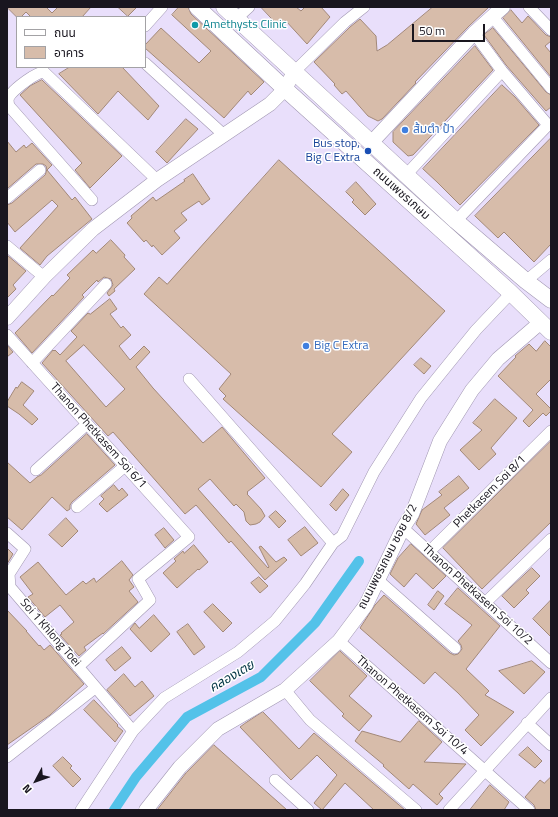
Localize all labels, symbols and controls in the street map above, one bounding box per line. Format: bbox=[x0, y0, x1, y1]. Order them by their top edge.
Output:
legend bbox=[16, 16, 146, 68]
scale bar bbox=[414, 16, 487, 42]
place label: Amethysts Clinic bbox=[203, 18, 287, 32]
marker: Amethysts Clinic bbox=[190, 20, 200, 30]
text: 50 m bbox=[419, 21, 445, 40]
text: ถนน bbox=[54, 23, 76, 42]
text: อาคาร bbox=[54, 43, 84, 62]
place label: ส้มตำ ป้า bbox=[413, 123, 455, 137]
marker: ส้มตำ ป้า bbox=[400, 125, 410, 135]
place label: Bus stop, Big C Extra bbox=[306, 137, 360, 165]
marker: Bus stop, Big C Extra bbox=[363, 146, 373, 156]
street label: ถนนเพชรเกษม bbox=[369, 165, 433, 223]
place label: Big C Extra bbox=[314, 339, 368, 353]
marker: Big C Extra bbox=[301, 341, 311, 351]
street label: Thanon Phetkasem Soi 6/1 bbox=[47, 380, 149, 492]
street label: Phetkasem Soi 8/1 bbox=[451, 453, 529, 531]
street label: ถนนเพชรเกษม ซอย 8/2 bbox=[355, 502, 421, 612]
street label: Thanon Phetkasem Soi 10/2 bbox=[419, 542, 535, 648]
street label: Soi 1 Khlong Toei bbox=[17, 596, 83, 670]
street label: Thanon Phetkasem Soi 10/4 bbox=[353, 653, 471, 759]
water label: คลองเตย bbox=[207, 658, 257, 696]
north arrow bbox=[16, 761, 56, 801]
text: N bbox=[18, 781, 35, 797]

